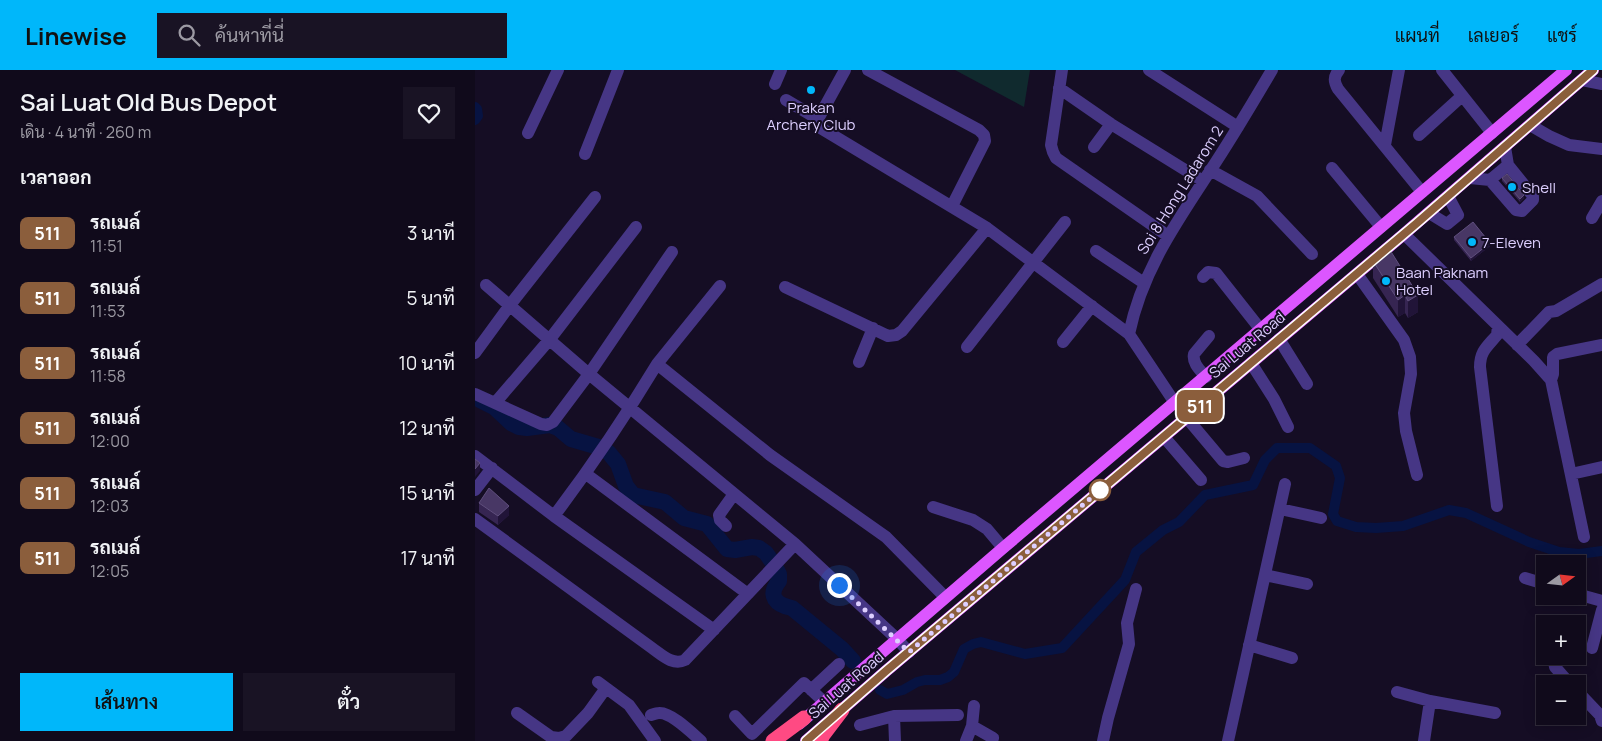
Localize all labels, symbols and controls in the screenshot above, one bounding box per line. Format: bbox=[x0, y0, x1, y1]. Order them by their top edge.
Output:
search box bbox=[157, 13, 507, 58]
text: Linewise bbox=[25, 19, 127, 52]
icon: search bbox=[175, 21, 203, 49]
text: ค้นหาที่นี่ bbox=[215, 22, 284, 48]
text: แผนที่ bbox=[1395, 23, 1440, 47]
text: เลเยอร์ bbox=[1468, 23, 1519, 47]
text: แชร์ bbox=[1547, 23, 1577, 47]
marker: Prakan Archery Club bbox=[805, 84, 817, 96]
text: Sai Luat Old Bus Depot bbox=[20, 85, 277, 118]
button: heart bbox=[403, 87, 455, 139]
place label: Prakan Archery Club bbox=[767, 97, 856, 135]
text: เดิน · 4 นาที · 260 m bbox=[20, 121, 151, 143]
street label: Soi 8 Hong Ladarom 2 bbox=[1132, 122, 1228, 258]
text: เวลาออก bbox=[20, 164, 92, 190]
place label: Shell bbox=[1522, 177, 1556, 198]
marker: Shell bbox=[1506, 181, 1518, 193]
text: รถเมล์ bbox=[90, 209, 140, 235]
text: 3 นาที bbox=[407, 220, 455, 246]
text: 511 bbox=[34, 221, 61, 245]
place label: 7-Eleven bbox=[1482, 232, 1541, 253]
text: 11:51 bbox=[90, 235, 123, 257]
marker: 7-Eleven bbox=[1466, 236, 1478, 248]
place label: Baan Paknam Hotel bbox=[1396, 262, 1488, 300]
text: รถเมล์ bbox=[90, 274, 140, 300]
marker: Baan Paknam Hotel bbox=[1380, 275, 1392, 287]
text: 5 นาที bbox=[406, 285, 455, 311]
text: 511 bbox=[34, 286, 61, 310]
text: 11:53 bbox=[90, 300, 125, 322]
street label: Sai Luat Road bbox=[1204, 307, 1290, 383]
text: รถเมล์ bbox=[90, 339, 140, 365]
text: 10 นาที bbox=[398, 350, 455, 376]
text: 511 bbox=[34, 351, 61, 375]
text: 11:58 bbox=[90, 365, 126, 387]
line badge: 511 bbox=[1171, 390, 1229, 422]
text: 511 bbox=[1187, 394, 1213, 418]
text: รถเมล์ bbox=[90, 404, 140, 430]
text: 12 นาที bbox=[399, 415, 455, 441]
text: 511 bbox=[34, 416, 61, 440]
text: 12:00 bbox=[90, 430, 130, 452]
text: รถเมล์ bbox=[90, 469, 140, 495]
unlabelled marker bbox=[1089, 479, 1111, 501]
text: 15 นาที bbox=[399, 480, 455, 506]
text: 511 bbox=[34, 481, 61, 505]
text: 12:03 bbox=[90, 495, 129, 517]
text: รถเมล์ bbox=[90, 534, 140, 560]
text: 17 นาที bbox=[400, 545, 455, 571]
text: 511 bbox=[34, 546, 61, 570]
north arrow bbox=[1536, 555, 1586, 605]
map controls bbox=[1536, 555, 1586, 725]
text: 12:05 bbox=[90, 560, 129, 582]
your location bbox=[827, 573, 852, 598]
button: + bbox=[1536, 615, 1586, 665]
street label: Sai Luat Road bbox=[804, 646, 888, 724]
button: เส้นทาง bbox=[20, 673, 233, 731]
button: ตั๋ว bbox=[243, 673, 455, 731]
button: − bbox=[1536, 675, 1586, 725]

